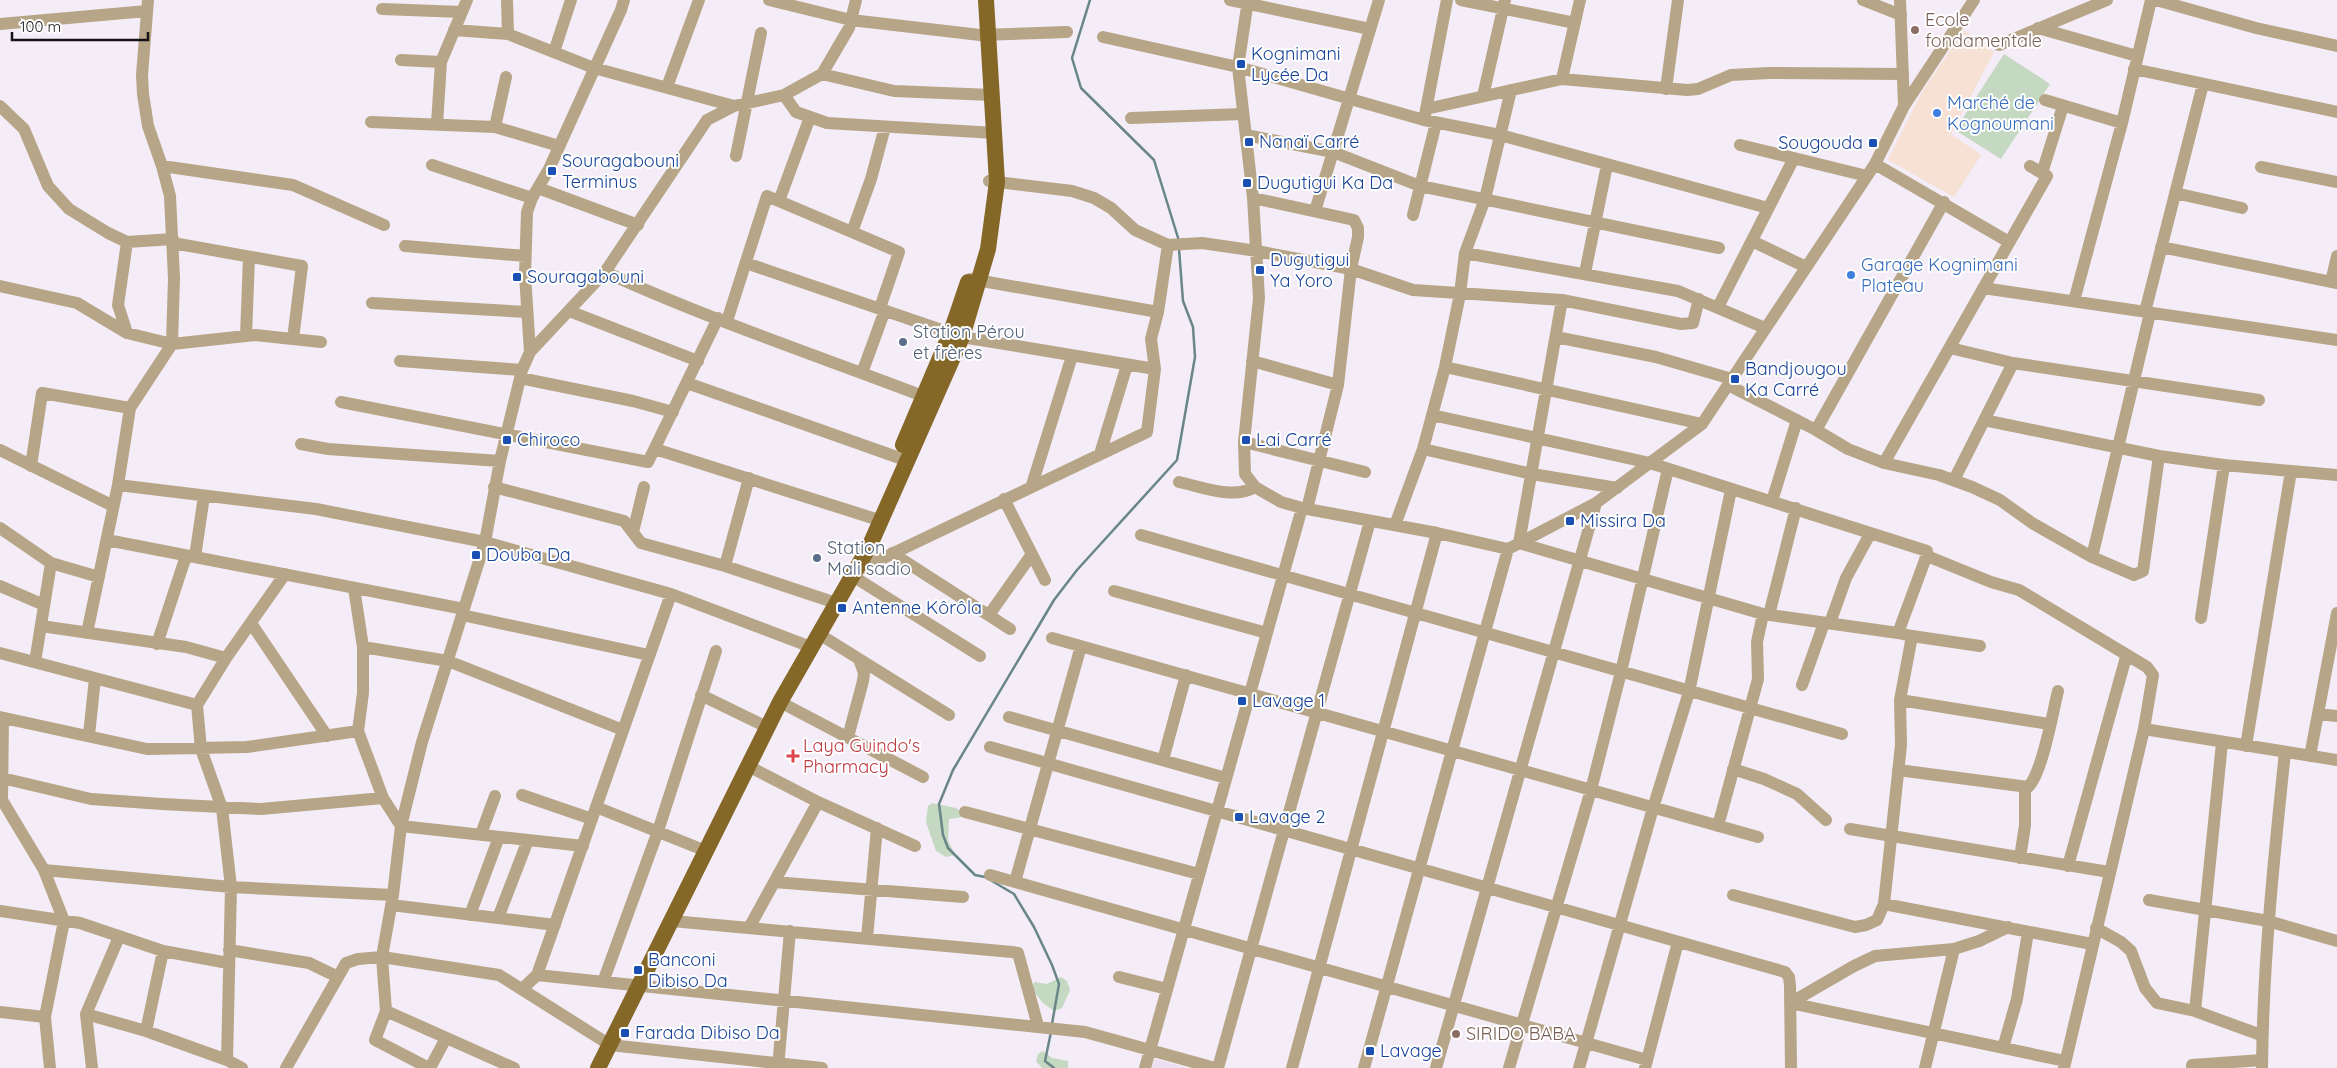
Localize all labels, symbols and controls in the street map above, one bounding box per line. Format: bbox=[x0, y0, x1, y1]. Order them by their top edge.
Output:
place label: Ecole fondamentale bbox=[1925, 8, 2042, 52]
scale bar bbox=[12, 10, 149, 42]
text: 100 m bbox=[20, 17, 61, 36]
marker: Ecole fondamentale bbox=[1909, 24, 1921, 36]
place label: Kognimani Lycée Da bbox=[1251, 42, 1341, 86]
marker: Kognimani Lycée Da bbox=[1235, 58, 1247, 70]
place label: Marché de Kognoumani bbox=[1947, 91, 2054, 135]
marker: Marché de Kognoumani bbox=[1931, 107, 1943, 119]
place label: Nanaï Carré bbox=[1259, 130, 1359, 153]
place label: Sougouda bbox=[1778, 131, 1863, 154]
marker: Nanaï Carré bbox=[1243, 136, 1255, 148]
marker: Sougouda bbox=[1867, 137, 1879, 149]
place label: Souragabouni Terminus bbox=[562, 149, 679, 193]
marker: Souragabouni Terminus bbox=[546, 165, 558, 177]
place label: Dugutigui Ka Da bbox=[1257, 171, 1393, 194]
marker: Dugutigui Ka Da bbox=[1241, 177, 1253, 189]
place label: Dugutigui Ya Yoro bbox=[1270, 248, 1349, 292]
place label: Garage Kognimani Plateau bbox=[1861, 253, 2018, 297]
marker: Dugutigui Ya Yoro bbox=[1254, 264, 1266, 276]
place label: Souragabouni bbox=[527, 265, 644, 288]
marker: Garage Kognimani Plateau bbox=[1845, 269, 1857, 281]
marker: Souragabouni bbox=[511, 271, 523, 283]
place label: Station Pérou et frères bbox=[913, 320, 1025, 364]
marker: Station Pérou et frères bbox=[897, 336, 909, 348]
place label: Bandjougou Ka Carré bbox=[1745, 357, 1847, 401]
marker: Bandjougou Ka Carré bbox=[1729, 373, 1741, 385]
place label: Chiroco bbox=[517, 428, 580, 451]
place label: Lai Carré bbox=[1256, 428, 1332, 451]
marker: Chiroco bbox=[501, 434, 513, 446]
marker: Lai Carré bbox=[1240, 434, 1252, 446]
place label: Missira Da bbox=[1580, 509, 1666, 532]
marker: Missira Da bbox=[1564, 515, 1576, 527]
place label: Station Mali sadio bbox=[827, 536, 911, 580]
place label: Douba Da bbox=[486, 543, 571, 566]
marker: Douba Da bbox=[470, 549, 482, 561]
marker: Station Mali sadio bbox=[811, 552, 823, 564]
place label: Antenne Kôrôla bbox=[852, 596, 982, 619]
marker: Antenne Kôrôla bbox=[836, 602, 848, 614]
place label: Lavage 1 bbox=[1252, 689, 1325, 712]
marker: Lavage 1 bbox=[1236, 695, 1248, 707]
place label: Laya Guindo's Pharmacy bbox=[803, 734, 920, 778]
marker: Laya Guindo's Pharmacy bbox=[787, 750, 799, 762]
place label: Lavage 2 bbox=[1249, 805, 1326, 828]
marker: Lavage 2 bbox=[1233, 811, 1245, 823]
place label: Banconi Dibiso Da bbox=[648, 948, 728, 992]
marker: Banconi Dibiso Da bbox=[632, 964, 644, 976]
place label: Farada Dibiso Da bbox=[635, 1021, 780, 1044]
place label: SIRIDO BABA bbox=[1466, 1022, 1576, 1045]
marker: Farada Dibiso Da bbox=[619, 1027, 631, 1039]
marker: SIRIDO BABA bbox=[1450, 1028, 1462, 1040]
place label: Lavage bbox=[1380, 1039, 1442, 1062]
marker: Lavage bbox=[1364, 1045, 1376, 1057]

